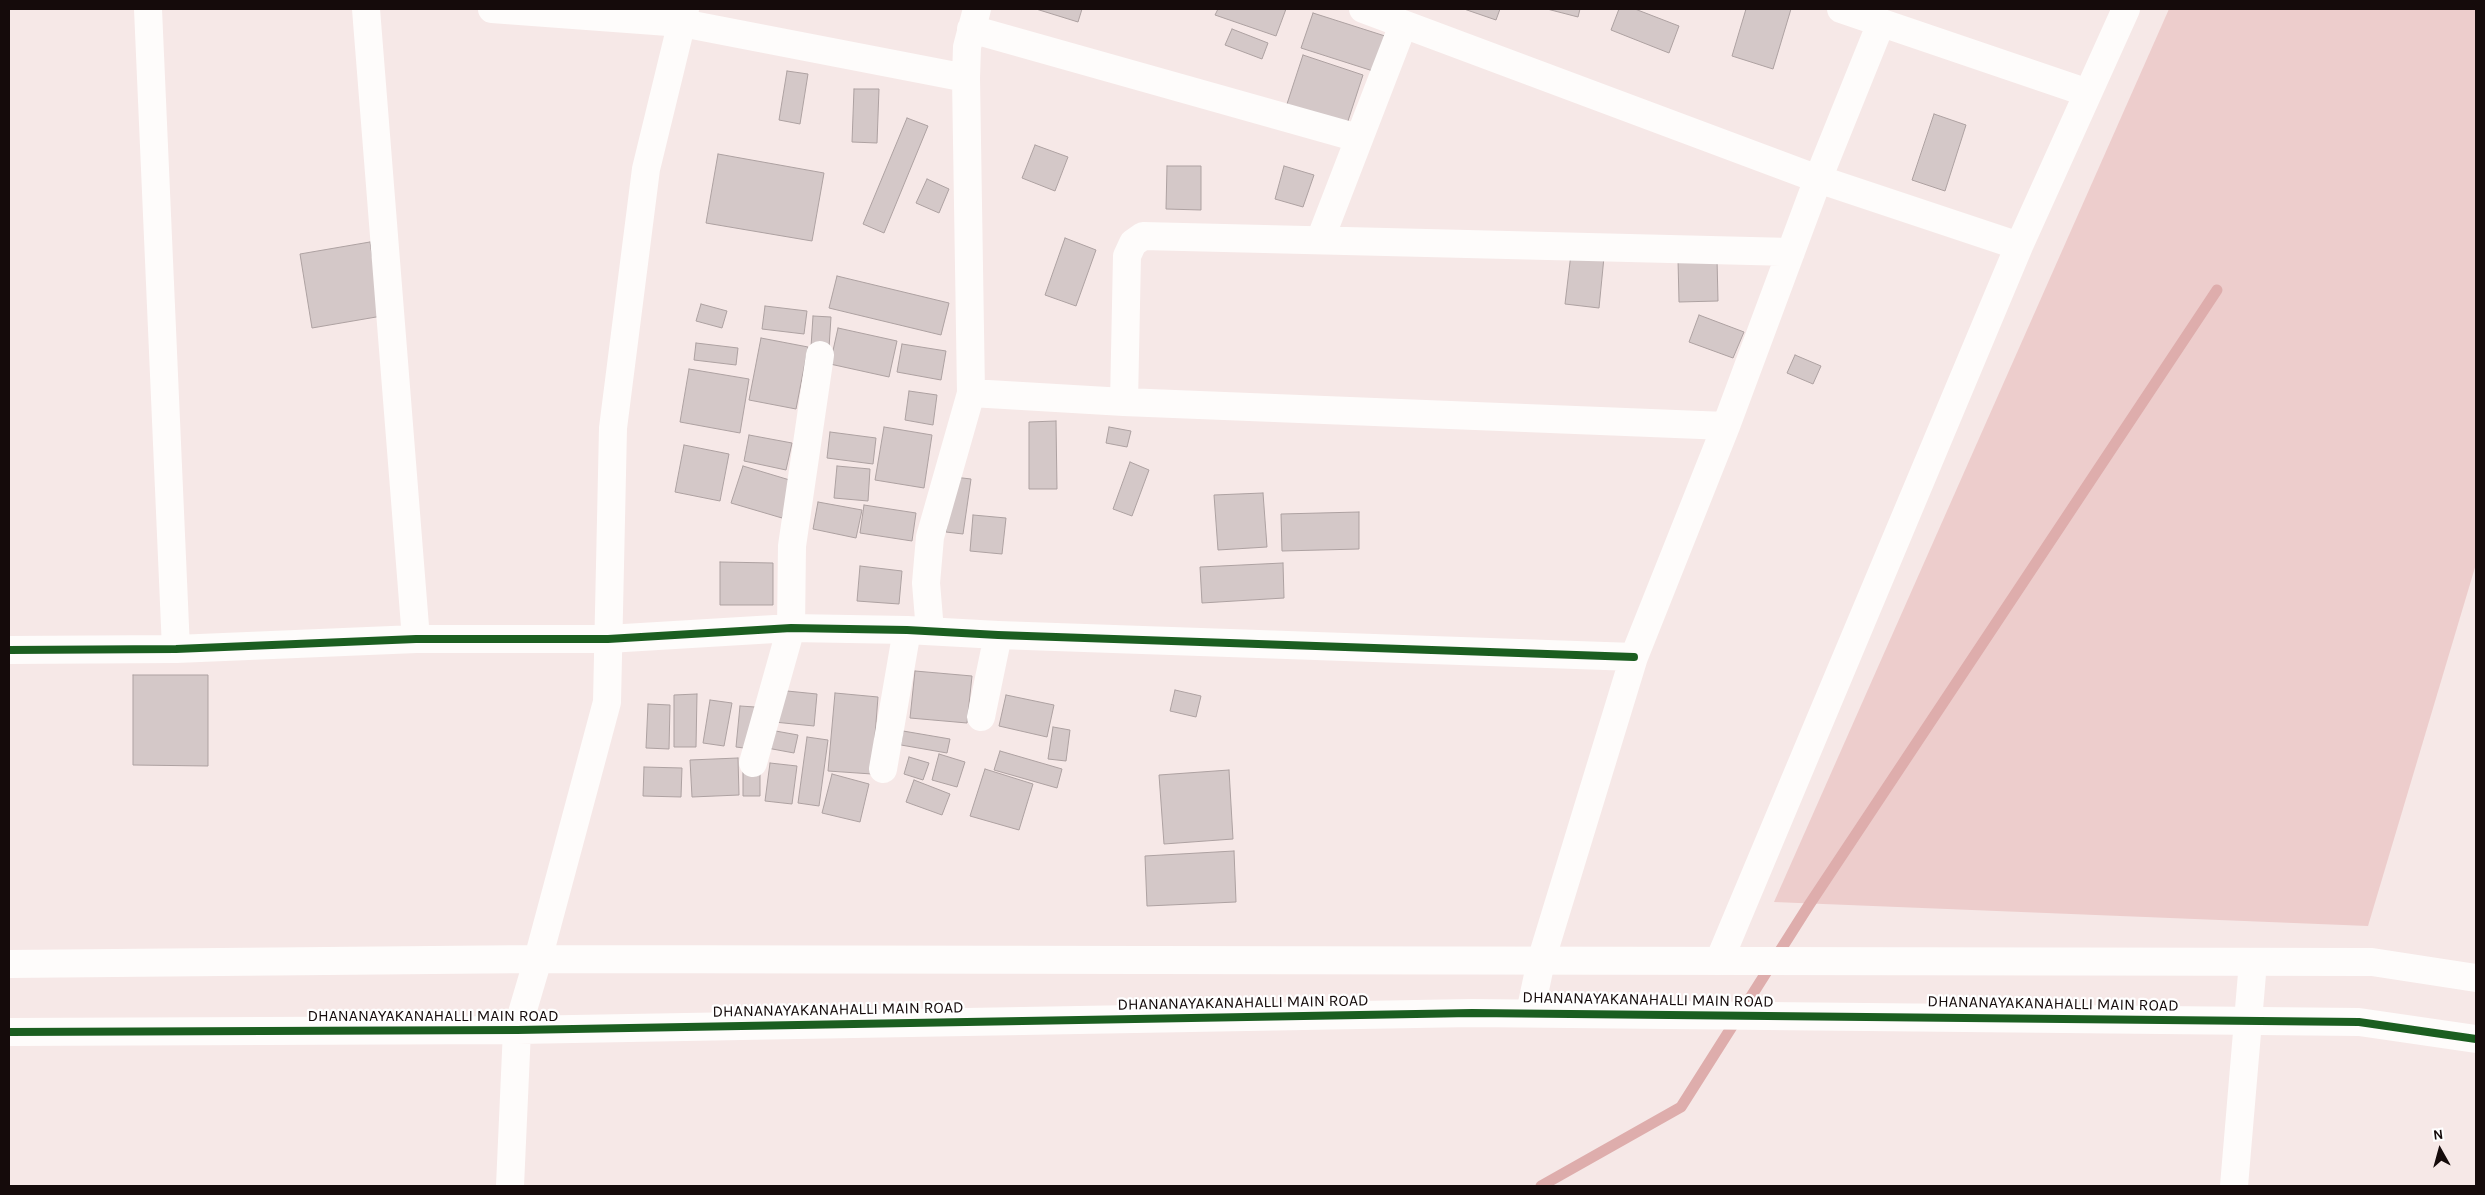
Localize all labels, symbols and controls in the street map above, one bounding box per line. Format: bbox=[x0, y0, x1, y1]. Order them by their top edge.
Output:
street label: DHANANAYAKANAHALLI MAIN ROAD bbox=[1522, 988, 1774, 1012]
street label: DHANANAYAKANAHALLI MAIN ROAD bbox=[1117, 991, 1369, 1015]
street label: DHANANAYAKANAHALLI MAIN ROAD bbox=[1927, 992, 2179, 1016]
street label: DHANANAYAKANAHALLI MAIN ROAD bbox=[712, 998, 964, 1022]
street label: DHANANAYAKANAHALLI MAIN ROAD bbox=[307, 1006, 559, 1026]
north arrow bbox=[2415, 1125, 2465, 1175]
text: N bbox=[2432, 1126, 2444, 1144]

